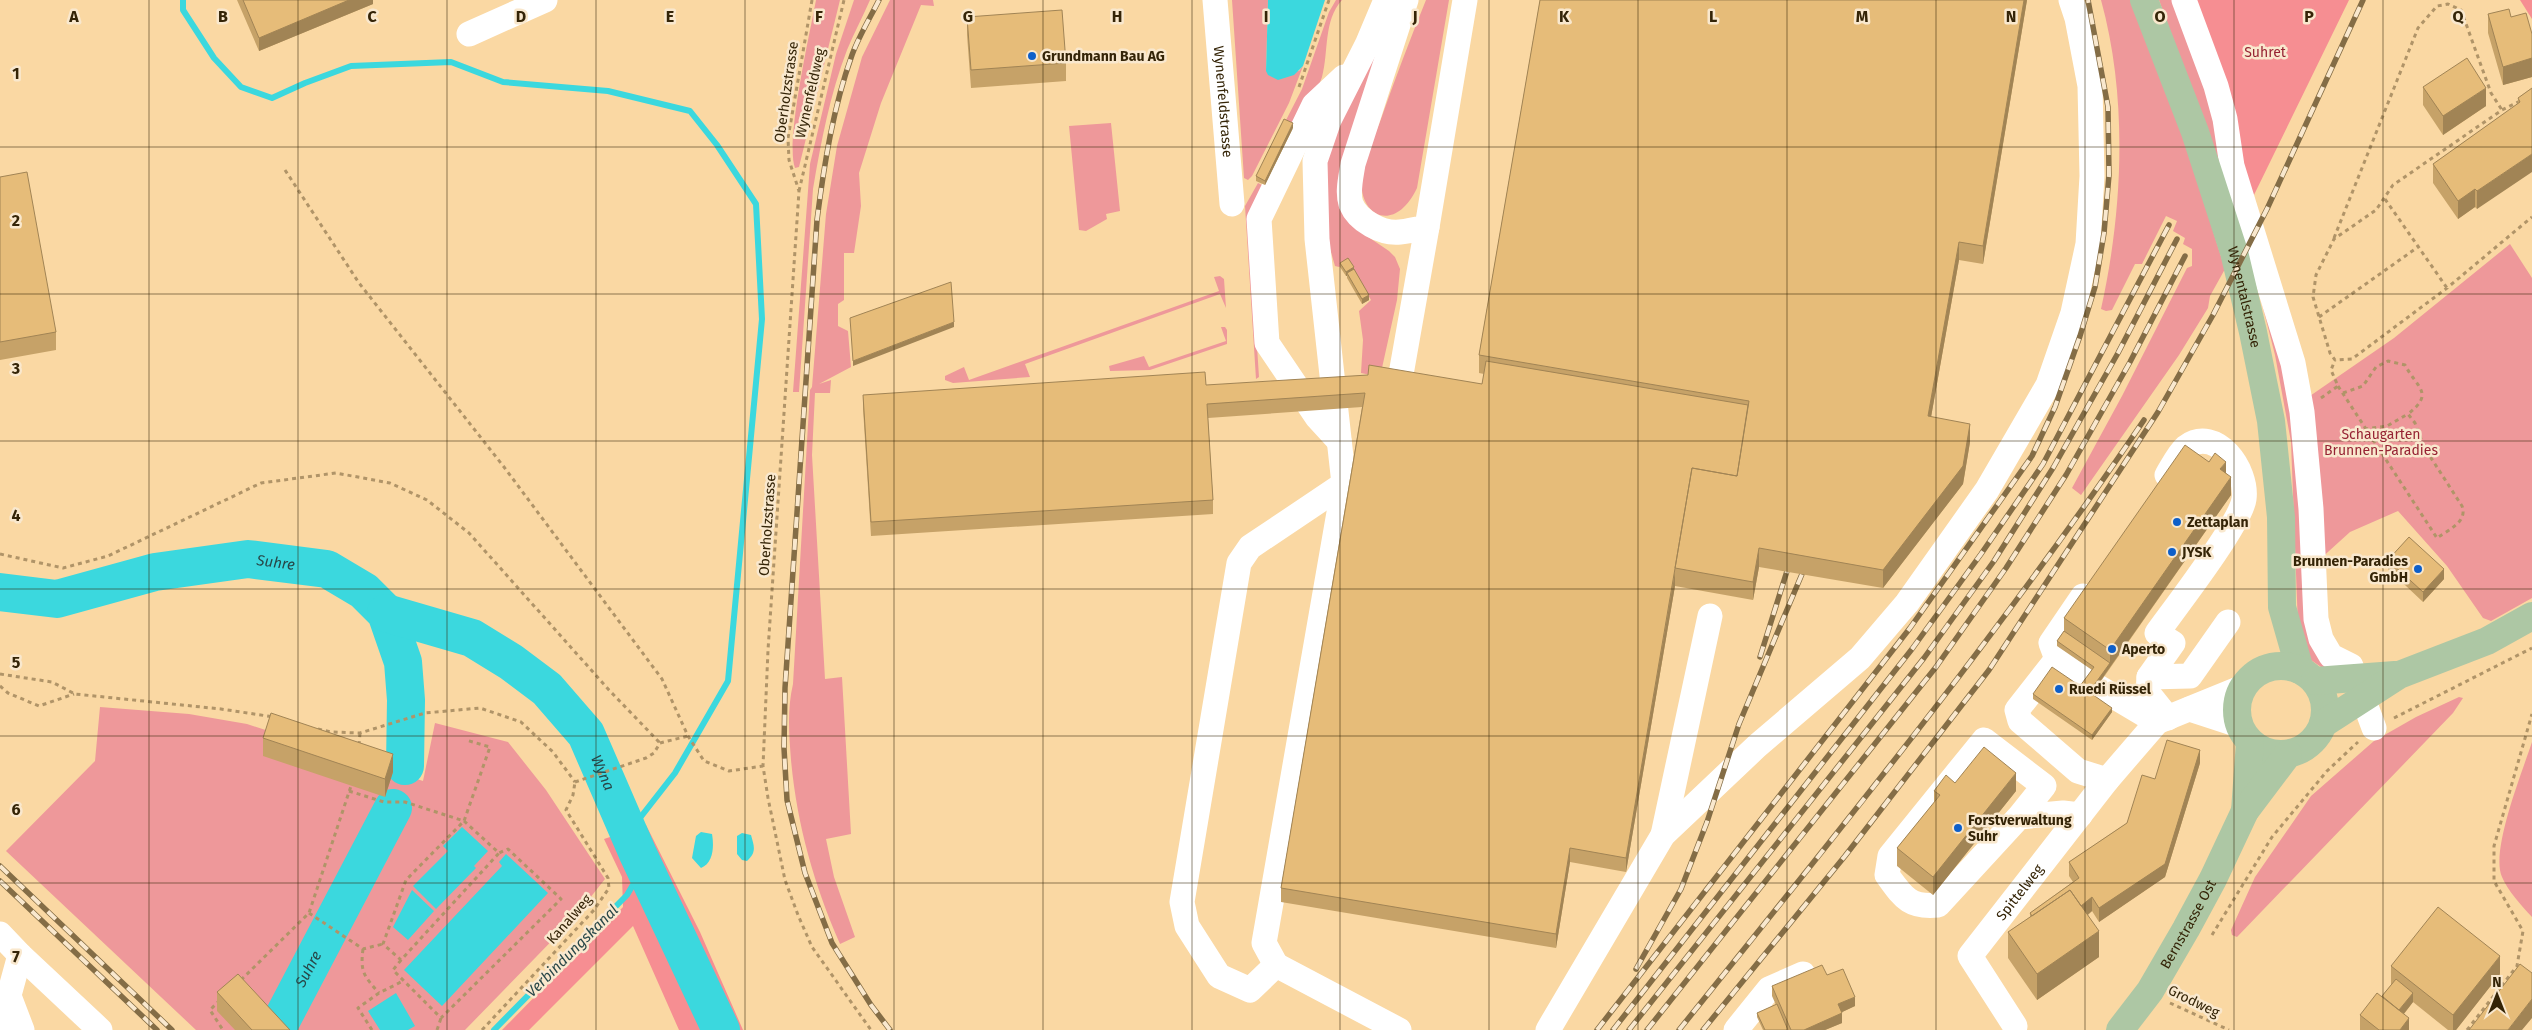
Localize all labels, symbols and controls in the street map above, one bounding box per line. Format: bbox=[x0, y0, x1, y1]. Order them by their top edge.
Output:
text: A bbox=[68, 7, 79, 26]
text: B bbox=[218, 7, 228, 26]
text: C bbox=[367, 7, 377, 26]
text: D bbox=[516, 7, 526, 26]
text: E bbox=[666, 7, 674, 26]
text: F bbox=[815, 7, 823, 26]
text: G bbox=[963, 7, 973, 26]
text: H bbox=[1112, 7, 1122, 26]
text: I bbox=[1264, 7, 1268, 26]
text: J bbox=[1411, 7, 1418, 26]
text: K bbox=[1559, 7, 1570, 26]
text: L bbox=[1709, 7, 1717, 26]
text: M bbox=[1856, 7, 1869, 26]
text: N bbox=[2006, 7, 2016, 26]
text: O bbox=[2154, 7, 2166, 26]
text: P bbox=[2304, 7, 2314, 26]
text: Q bbox=[2452, 7, 2464, 26]
street label: Oberholzstrasse bbox=[771, 40, 802, 144]
park label: Suhret bbox=[2244, 44, 2287, 61]
street label: Wynenfeldstrasse bbox=[1210, 45, 1236, 158]
street label: Wynenfeldweg bbox=[792, 46, 829, 140]
place label: Grundmann Bau AG bbox=[1042, 48, 1165, 65]
marker: Grundmann Bau AG bbox=[1026, 50, 1038, 62]
text: 1 bbox=[12, 64, 20, 83]
text: 2 bbox=[12, 211, 20, 230]
street label: Wynentalstrasse bbox=[2224, 245, 2264, 349]
text: 3 bbox=[11, 359, 20, 378]
park label: Schaugarten Brunnen-Paradies bbox=[2324, 426, 2438, 459]
street label: Oberholzstrasse bbox=[755, 473, 780, 577]
text: 4 bbox=[11, 506, 21, 525]
place label: Zettaplan bbox=[2187, 514, 2249, 531]
marker: Zettaplan bbox=[2171, 516, 2183, 528]
place label: JYSK bbox=[2181, 544, 2212, 561]
marker: JYSK bbox=[2166, 546, 2178, 558]
water label: Suhre bbox=[255, 551, 296, 574]
place label: Brunnen-Paradies GmbH bbox=[2293, 553, 2408, 586]
marker: Brunnen-Paradies GmbH bbox=[2412, 563, 2424, 575]
place label: Aperto bbox=[2121, 641, 2165, 658]
marker: Aperto bbox=[2106, 643, 2118, 655]
text: 5 bbox=[12, 653, 21, 672]
place label: Ruedi Rüssel bbox=[2069, 681, 2152, 698]
marker: Ruedi Rüssel bbox=[2053, 683, 2065, 695]
water label: Wyna bbox=[587, 752, 618, 793]
text: 6 bbox=[11, 800, 21, 819]
place label: Forstverwaltung Suhr bbox=[1968, 812, 2072, 845]
marker: Forstverwaltung Suhr bbox=[1952, 822, 1964, 834]
street label: Spittelweg bbox=[1993, 861, 2048, 924]
street label: Bernstrasse Ost bbox=[2157, 876, 2220, 972]
street label: Kanalweg bbox=[543, 890, 596, 948]
water label: Verbindungskanal bbox=[522, 901, 622, 1001]
text: 7 bbox=[12, 947, 20, 966]
water label: Suhre bbox=[291, 948, 325, 991]
north arrow bbox=[2472, 970, 2522, 1020]
text: N bbox=[2492, 974, 2502, 991]
street label: Grodweg bbox=[2165, 982, 2223, 1022]

